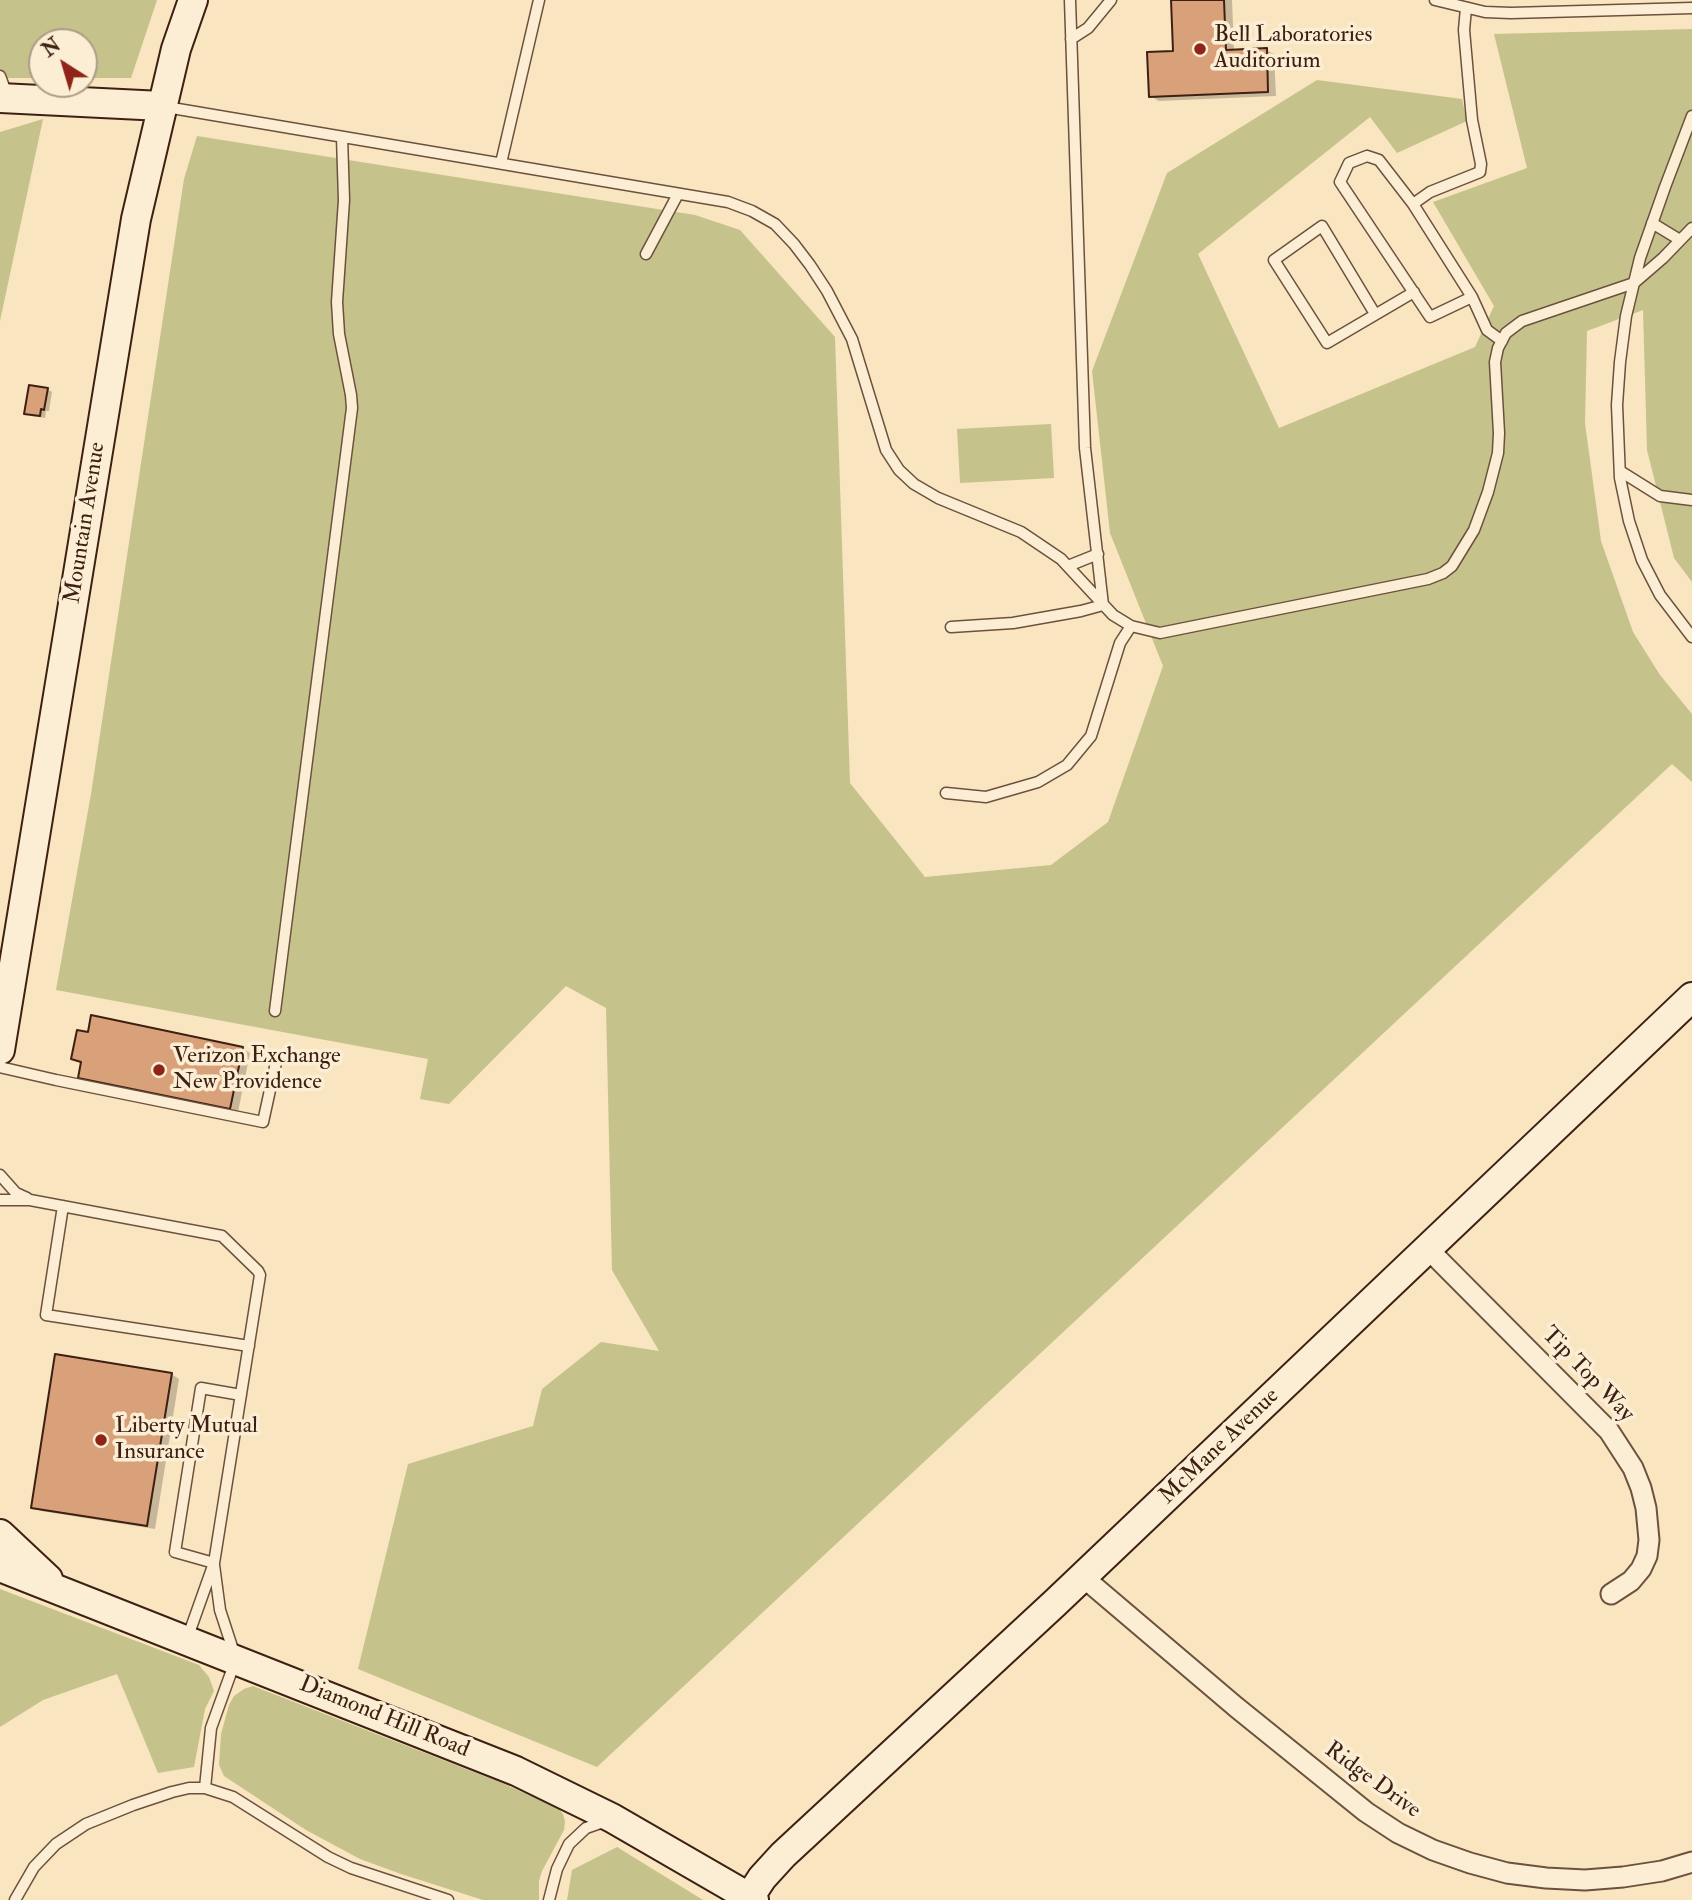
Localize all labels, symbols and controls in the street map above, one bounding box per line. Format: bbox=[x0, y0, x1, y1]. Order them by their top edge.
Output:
place label: Bell Laboratories Auditorium bbox=[1214, 22, 1372, 76]
north arrow bbox=[28, 28, 98, 98]
text: N bbox=[38, 33, 66, 63]
marker: Bell Laboratories Auditorium bbox=[1192, 41, 1208, 57]
street label: Mountain Avenue bbox=[60, 440, 112, 606]
place label: Verizon Exchange New Providence bbox=[173, 1043, 341, 1097]
marker: Verizon Exchange New Providence bbox=[151, 1062, 167, 1078]
street label: Tip Top Way bbox=[1535, 1322, 1639, 1428]
street label: McMane Avenue bbox=[1154, 1383, 1286, 1511]
place label: Liberty Mutual Insurance bbox=[115, 1413, 258, 1467]
marker: Liberty Mutual Insurance bbox=[93, 1432, 109, 1448]
street label: Diamond Hill Road bbox=[295, 1671, 473, 1765]
street label: Ridge Drive bbox=[1318, 1737, 1426, 1825]

